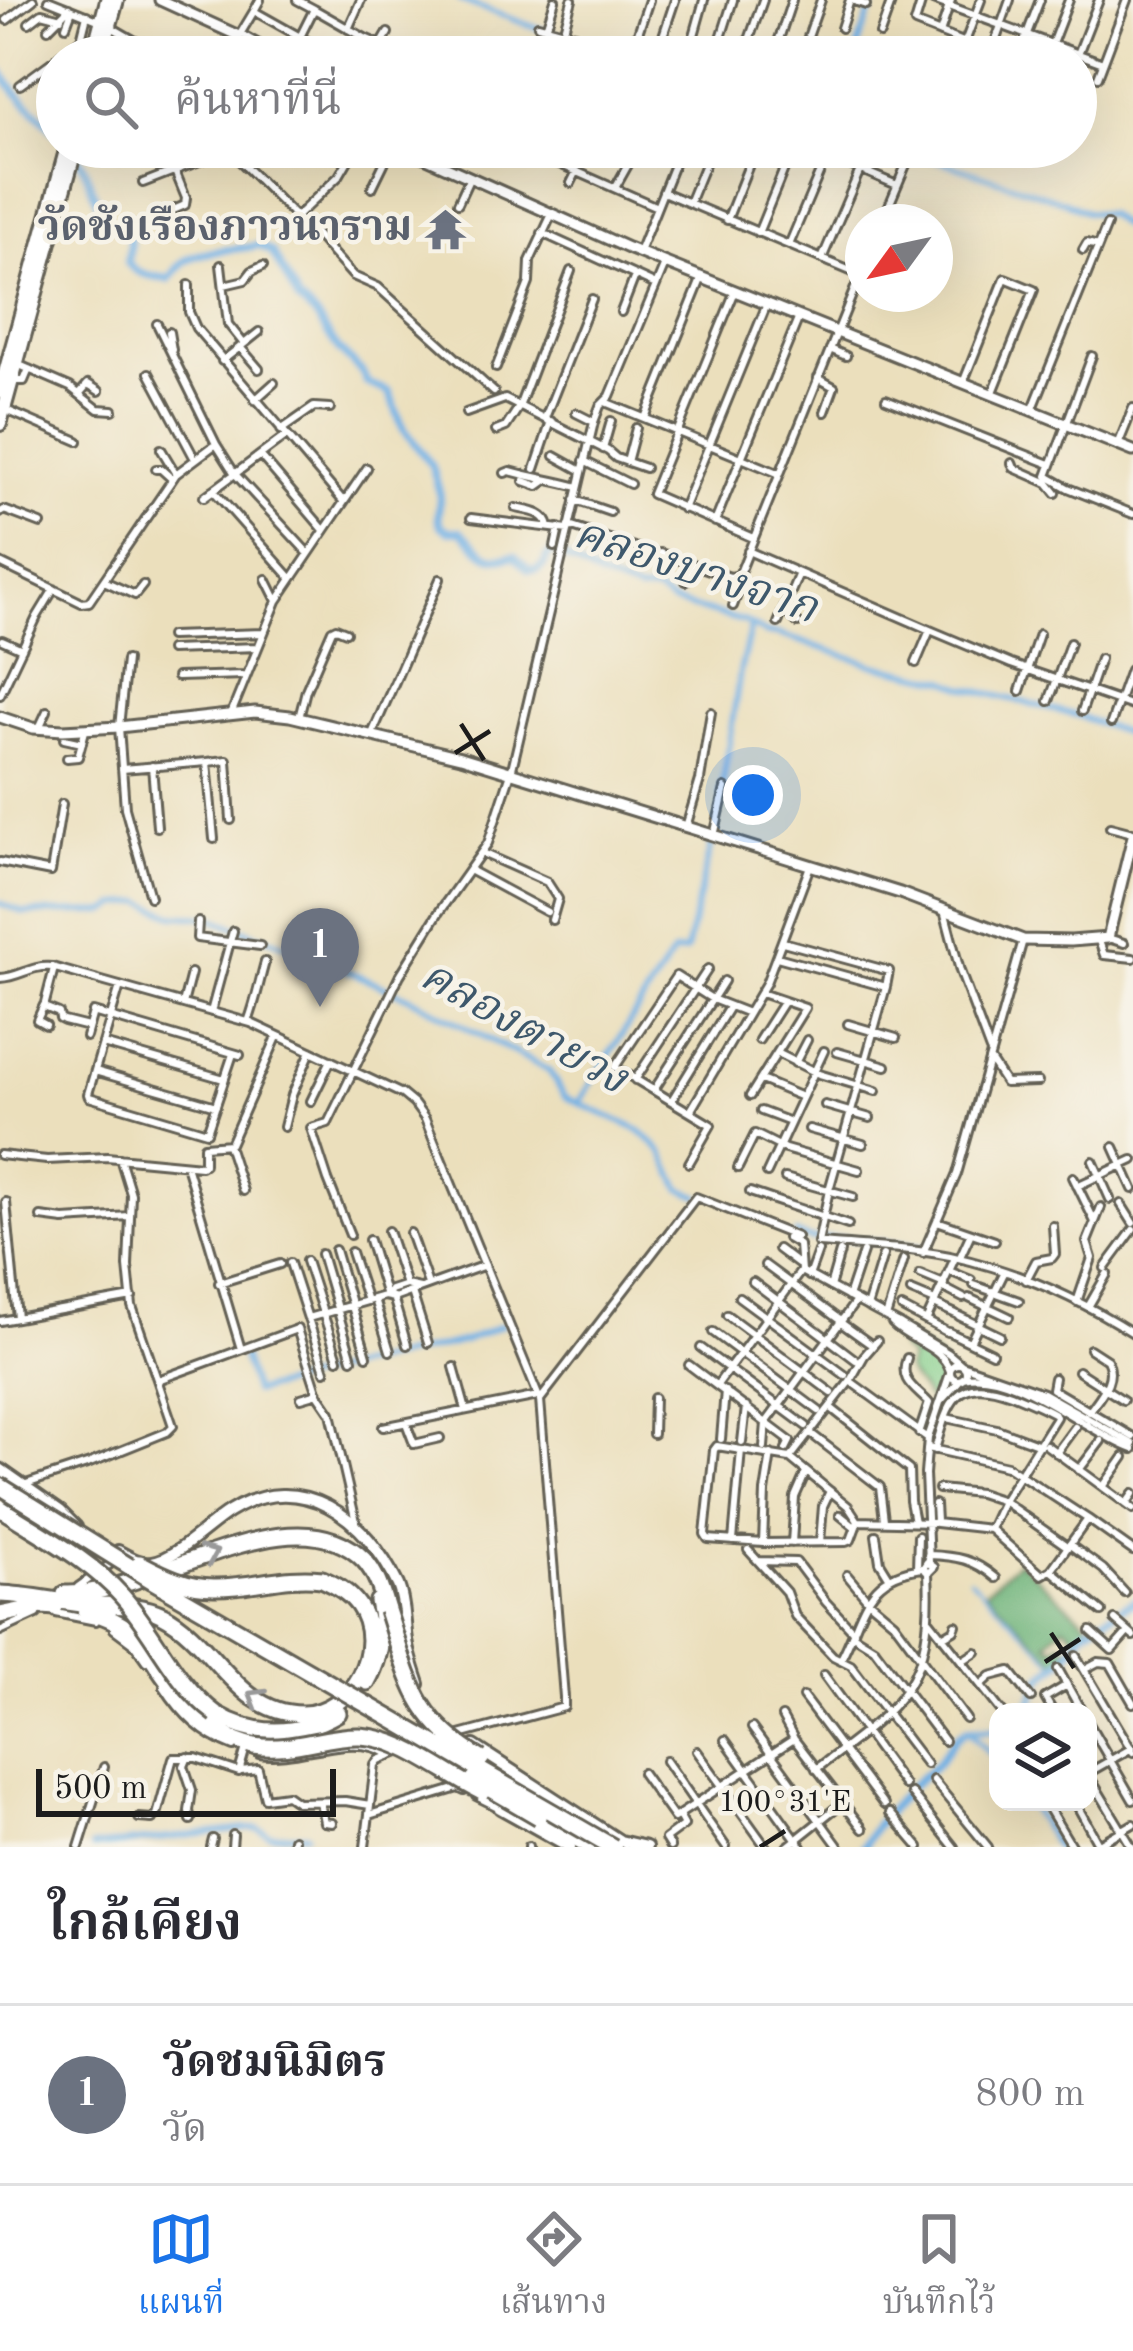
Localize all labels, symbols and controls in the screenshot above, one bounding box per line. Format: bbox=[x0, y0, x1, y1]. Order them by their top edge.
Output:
search box bbox=[36, 36, 1097, 168]
icon: search bbox=[78, 69, 144, 135]
text: ค้นหาที่นี่ bbox=[174, 80, 342, 125]
place label: วัดชังเรืองภาวนาราม bbox=[38, 204, 412, 250]
north arrow bbox=[845, 204, 953, 312]
temple icon: วัดชังเรืองภาวนาราม bbox=[423, 206, 469, 252]
water label: คลองบางจาก bbox=[568, 513, 823, 634]
your location bbox=[723, 765, 783, 825]
pin: 1 bbox=[281, 908, 359, 1007]
water label: คลองตายวง bbox=[413, 954, 635, 1105]
one-way arrow bbox=[199, 1544, 220, 1568]
one-way arrow bbox=[247, 1689, 269, 1711]
map controls bbox=[989, 1703, 1097, 1811]
button: layers bbox=[989, 1703, 1097, 1811]
scale bar bbox=[36, 1763, 336, 1816]
text: 500 m bbox=[54, 1773, 147, 1806]
text: 100°31'E bbox=[719, 1788, 851, 1818]
text: ใกล้เคียง bbox=[48, 1900, 242, 1951]
text: วัดชมนิมิตร bbox=[162, 2042, 387, 2087]
text: 1 bbox=[76, 2075, 98, 2114]
text: 800 m bbox=[975, 2075, 1085, 2114]
text: วัด bbox=[162, 2111, 207, 2150]
tab: แผนที่ bbox=[138, 2206, 224, 2331]
tab: เส้นทาง bbox=[500, 2206, 607, 2331]
tab: บันทึกไว้ bbox=[883, 2206, 995, 2331]

